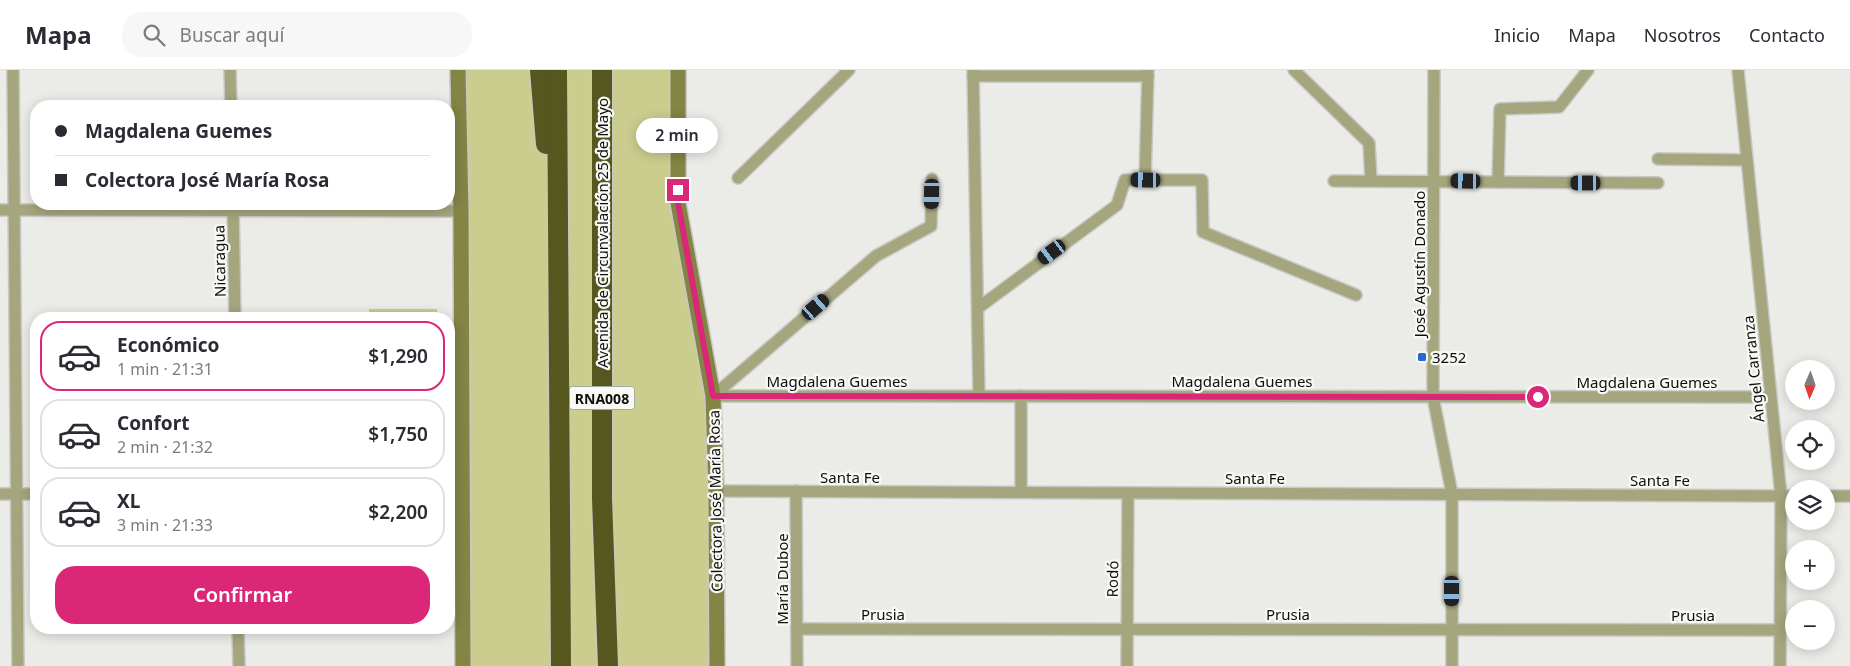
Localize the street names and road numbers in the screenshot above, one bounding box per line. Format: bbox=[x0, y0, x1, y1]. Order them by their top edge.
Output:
street label: Avenida de Circunvalación 25 de Mayo bbox=[592, 98, 612, 368]
street label: José Agustín Donado bbox=[1409, 191, 1429, 339]
street label: Nicaragua bbox=[208, 225, 230, 297]
street label: Ángel Carranza bbox=[1737, 315, 1769, 423]
street label: Magdalena Guemes bbox=[766, 371, 908, 391]
street label: Magdalena Guemes bbox=[1171, 371, 1313, 391]
street label: Magdalena Guemes bbox=[1576, 372, 1718, 392]
road number: RNA008 bbox=[570, 386, 634, 409]
street label: Colectora José María Rosa bbox=[703, 410, 727, 592]
street label: Santa Fe bbox=[820, 467, 880, 487]
street label: Santa Fe bbox=[1225, 468, 1285, 488]
street label: Santa Fe bbox=[1630, 470, 1690, 490]
street label: María Duboe bbox=[772, 533, 792, 625]
street label: Rodó bbox=[1102, 560, 1122, 598]
street label: Prusia bbox=[861, 604, 905, 624]
street label: Prusia bbox=[1266, 604, 1310, 624]
street label: Prusia bbox=[1671, 605, 1715, 625]

